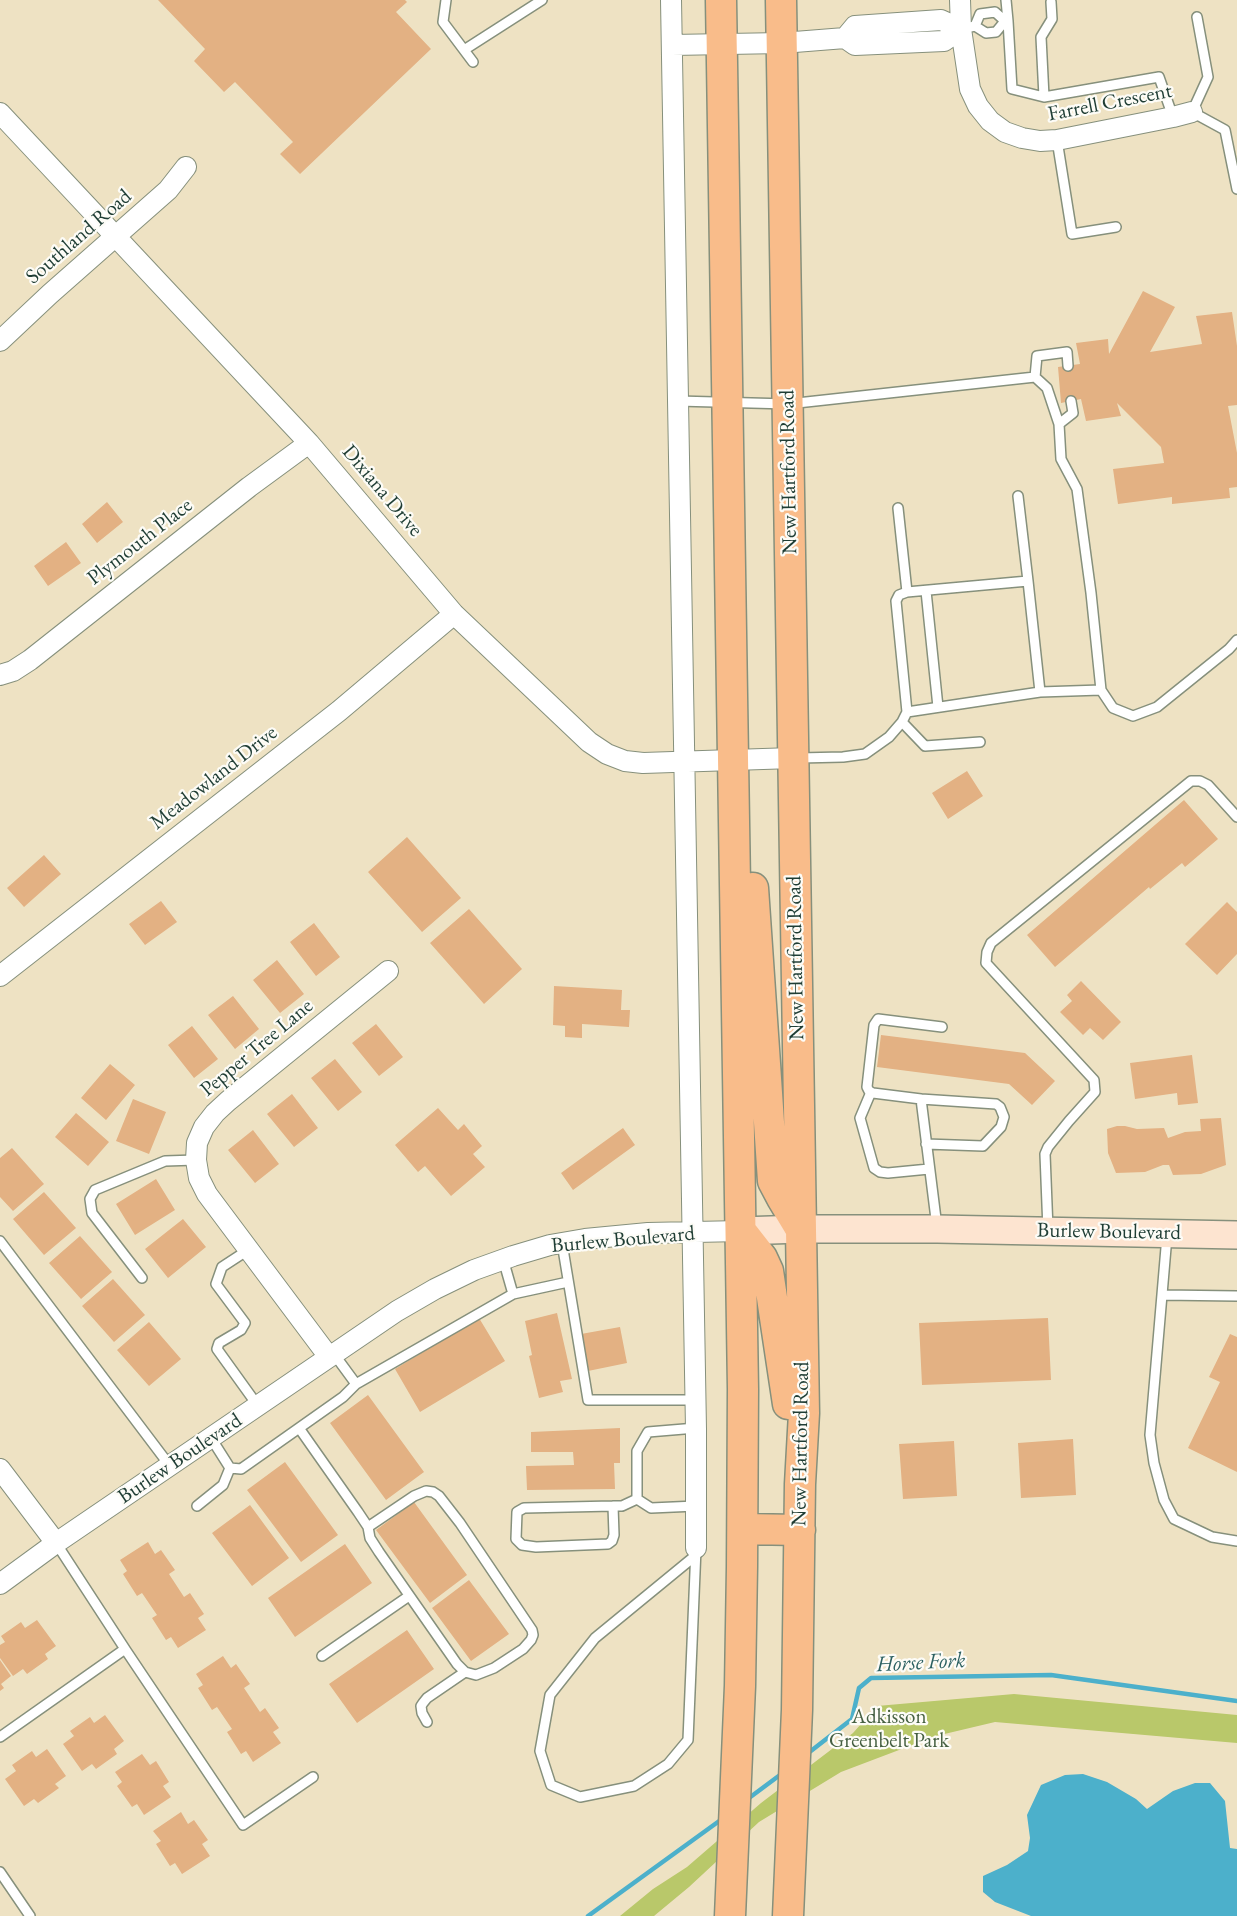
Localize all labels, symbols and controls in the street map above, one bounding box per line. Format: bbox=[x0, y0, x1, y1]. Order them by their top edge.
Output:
street label: Farrell Crescent bbox=[1046, 79, 1174, 127]
street label: Southland Road bbox=[21, 184, 137, 290]
street label: New Hartford Road bbox=[775, 389, 803, 555]
street label: Dixiana Drive bbox=[336, 440, 428, 542]
street label: Plymouth Place bbox=[82, 493, 198, 591]
street label: Meadowland Drive bbox=[145, 721, 283, 835]
street label: New Hartford Road bbox=[782, 875, 810, 1041]
street label: Pepper Tree Lane bbox=[196, 994, 318, 1102]
street label: Burlew Boulevard bbox=[1037, 1218, 1181, 1246]
street label: Burlew Boulevard bbox=[550, 1221, 696, 1259]
street label: New Hartford Road bbox=[787, 1361, 815, 1527]
street label: Burlew Boulevard bbox=[113, 1408, 247, 1510]
water label: Horse Fork bbox=[876, 1647, 966, 1679]
park label: Adkisson Greenbelt Park bbox=[829, 1704, 949, 1754]

